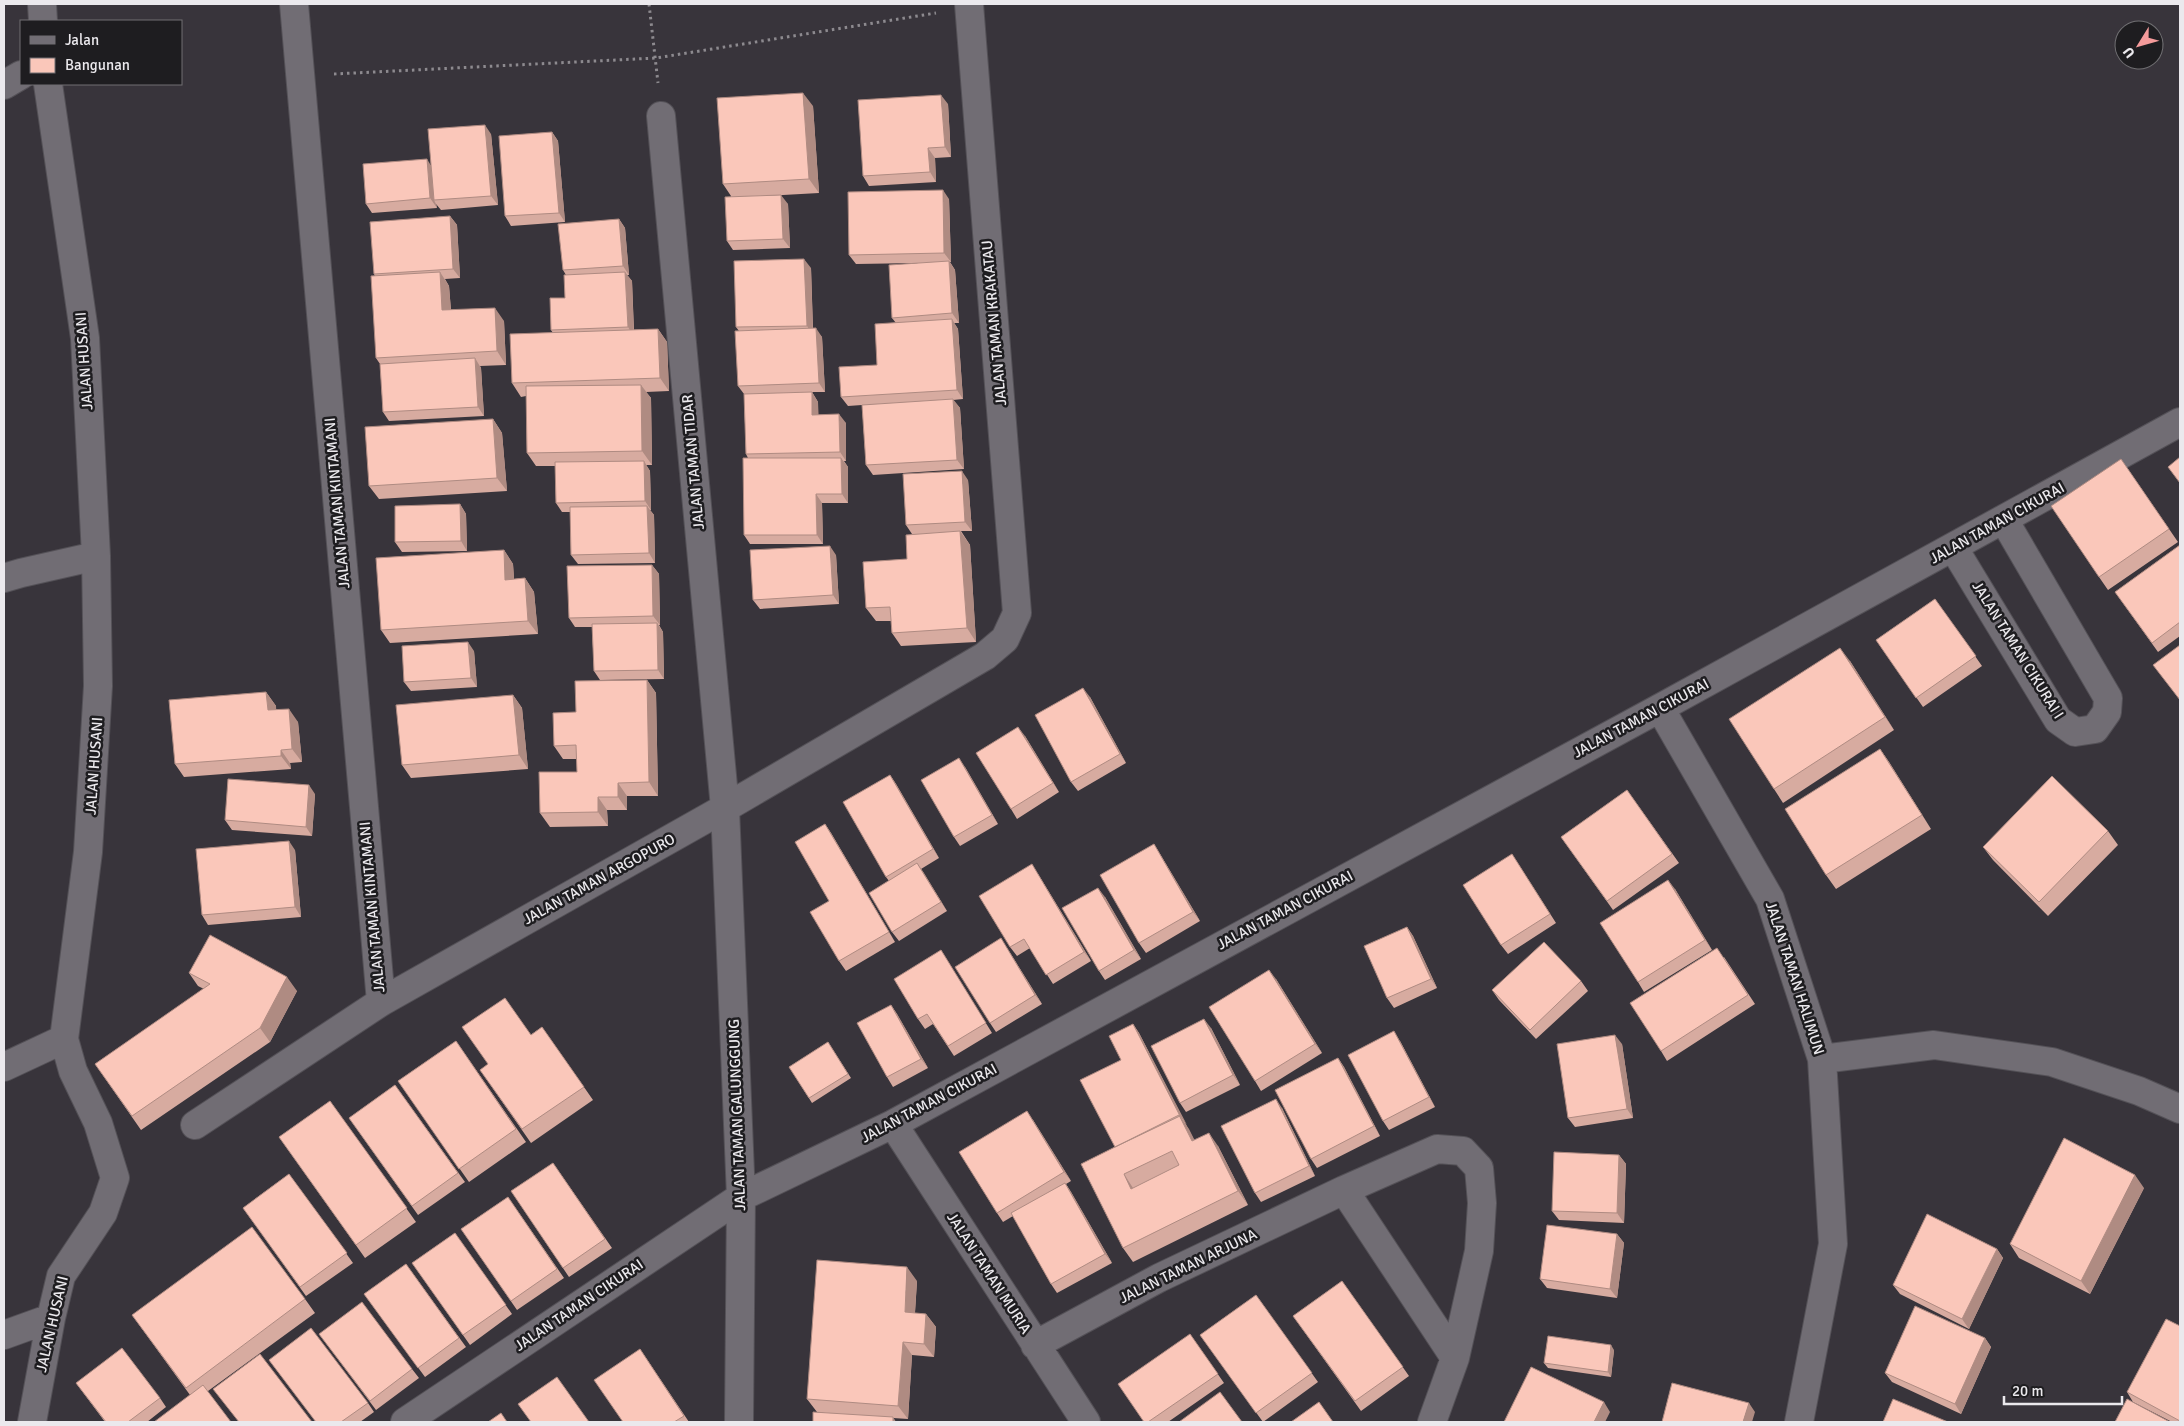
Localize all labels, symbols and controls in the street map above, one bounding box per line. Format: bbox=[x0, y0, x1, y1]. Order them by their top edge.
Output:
legend bbox=[20, 20, 182, 85]
north arrow bbox=[2114, 20, 2164, 70]
text: Jalan bbox=[65, 31, 99, 49]
text: U bbox=[2119, 44, 2139, 61]
text: Bangunan bbox=[65, 56, 130, 74]
street label: JALAN TAMAN KRAKATAU bbox=[978, 239, 1010, 407]
street label: JALAN HUSANI bbox=[72, 311, 96, 411]
street label: JALAN TAMAN TIDAR bbox=[678, 394, 708, 530]
street label: JALAN TAMAN KINTAMANI bbox=[321, 417, 353, 589]
street label: JALAN TAMAN CIKURAI bbox=[1926, 478, 2068, 568]
street label: JALAN TAMAN CIKURAI I bbox=[1968, 578, 2068, 722]
street label: JALAN TAMAN CIKURAI bbox=[1570, 675, 1712, 761]
street label: JALAN HUSANI bbox=[82, 716, 106, 816]
street label: JALAN TAMAN KINTAMANI bbox=[356, 821, 388, 993]
street label: JALAN TAMAN ARGOPURO bbox=[520, 830, 678, 928]
street label: JALAN TAMAN CIKURAI bbox=[1214, 867, 1356, 953]
street label: JALAN TAMAN HALIMUN bbox=[1762, 899, 1828, 1057]
street label: JALAN TAMAN GALUNGGUNG bbox=[725, 1019, 749, 1211]
street label: JALAN TAMAN CIKURAI bbox=[858, 1060, 1000, 1146]
street label: JALAN TAMAN MURIA bbox=[943, 1209, 1035, 1337]
street label: JALAN TAMAN ARJUNA bbox=[1116, 1225, 1260, 1307]
street label: JALAN TAMAN CIKURAI bbox=[511, 1255, 647, 1355]
street label: JALAN HUSANI bbox=[32, 1274, 72, 1374]
scale bar bbox=[2004, 1374, 2122, 1406]
text: 20 m bbox=[2012, 1382, 2043, 1400]

